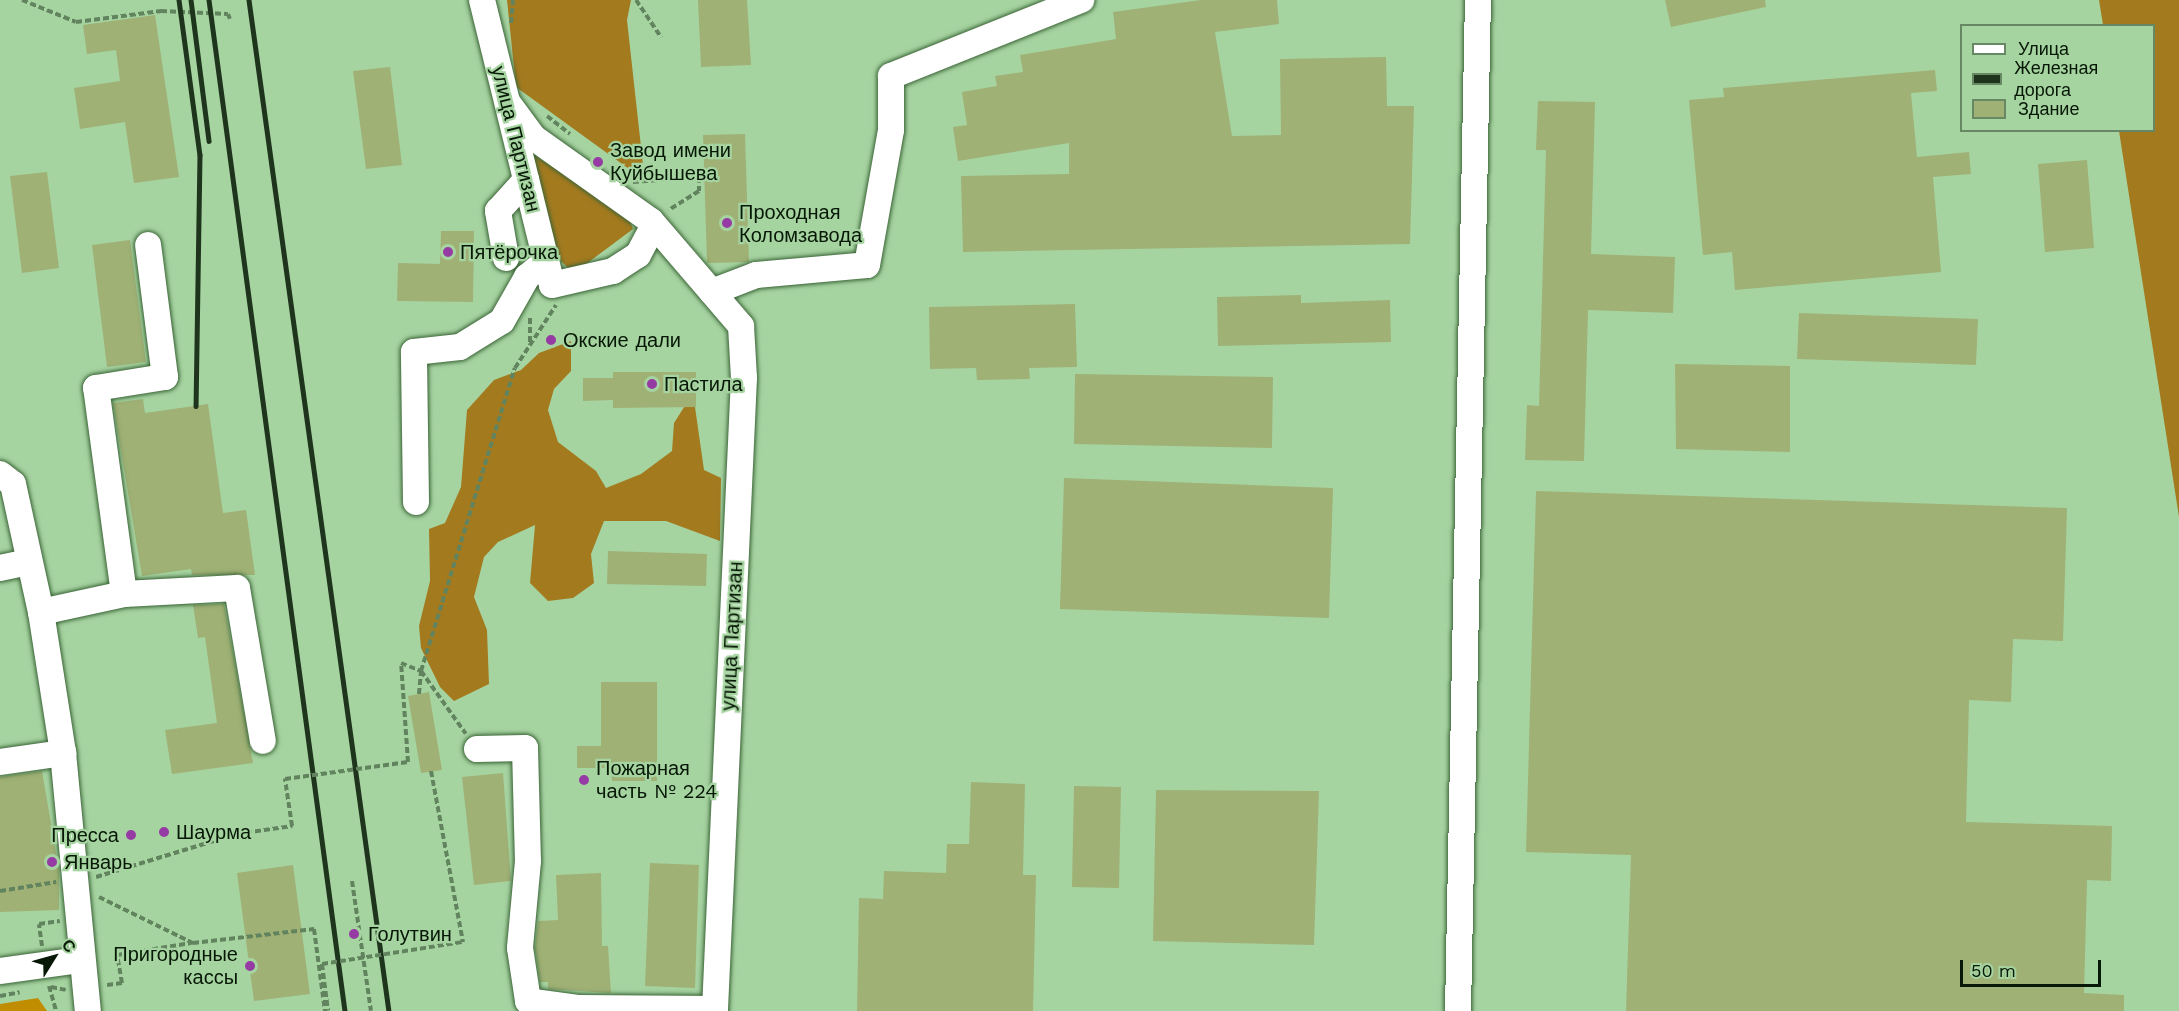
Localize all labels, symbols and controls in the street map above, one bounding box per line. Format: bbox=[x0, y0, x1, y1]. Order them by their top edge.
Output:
legend bbox=[1960, 24, 2155, 132]
text: Улица bbox=[2018, 38, 2069, 59]
text: Железная дорога bbox=[2014, 57, 2098, 100]
street label: улица Партизан bbox=[486, 63, 546, 215]
text: Здание bbox=[2018, 98, 2079, 119]
place label: Завод имени Куйбышева bbox=[610, 138, 731, 185]
marker: Завод имени Куйбышева bbox=[591, 155, 605, 169]
place label: Проходная Коломзавода bbox=[739, 200, 862, 247]
marker: Проходная Коломзавода bbox=[720, 216, 734, 230]
place label: Пятёрочка bbox=[460, 240, 558, 264]
marker: Пятёрочка bbox=[441, 245, 455, 259]
place label: Окские дали bbox=[563, 328, 681, 352]
marker: Окские дали bbox=[544, 333, 558, 347]
place label: Пастила bbox=[664, 372, 743, 396]
marker: Пастила bbox=[645, 377, 659, 391]
street label: улица Партизан bbox=[716, 561, 748, 711]
place label: Пожарная часть № 224 bbox=[596, 756, 718, 803]
marker: Пожарная часть № 224 bbox=[577, 773, 591, 787]
place label: Шаурма bbox=[176, 820, 251, 844]
place label: Пресса bbox=[51, 823, 119, 847]
marker: Шаурма bbox=[157, 825, 171, 839]
marker: Пресса bbox=[124, 828, 138, 842]
place label: Январь bbox=[64, 850, 133, 874]
marker: Январь bbox=[45, 855, 59, 869]
place label: Голутвин bbox=[368, 922, 452, 946]
marker: Голутвин bbox=[345, 925, 363, 943]
north arrow bbox=[24, 927, 84, 987]
text: С bbox=[58, 936, 80, 956]
place label: Пригородные кассы bbox=[113, 942, 238, 989]
scale bar bbox=[1963, 948, 2104, 986]
marker: Пригородные кассы bbox=[243, 959, 257, 973]
text: 50 m bbox=[1971, 960, 2016, 981]

